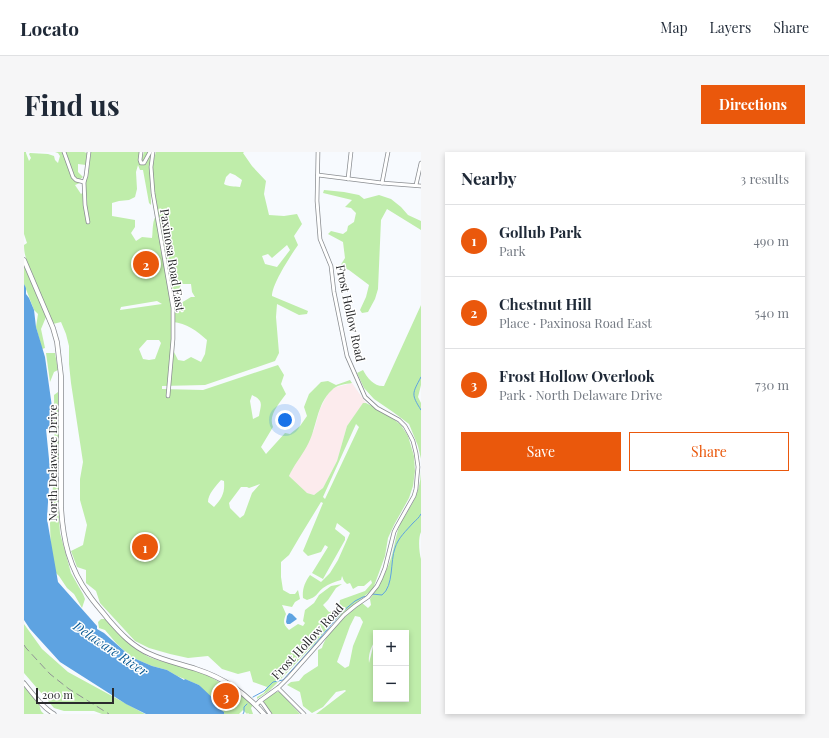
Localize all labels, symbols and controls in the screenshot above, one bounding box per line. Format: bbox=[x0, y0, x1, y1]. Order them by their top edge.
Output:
text: Locato bbox=[20, 15, 79, 41]
text: Map bbox=[660, 18, 688, 37]
text: Layers bbox=[710, 18, 751, 37]
text: Share bbox=[773, 18, 809, 37]
button: Directions bbox=[701, 85, 805, 124]
text: Find us bbox=[24, 86, 120, 123]
text: Nearby bbox=[461, 167, 516, 189]
text: 3 results bbox=[740, 170, 789, 187]
street label: Paxinosa Road East bbox=[157, 208, 189, 313]
text: Gollub Park bbox=[499, 222, 582, 242]
text: 1 bbox=[472, 232, 476, 249]
text: 490 m bbox=[753, 232, 789, 249]
text: Park bbox=[499, 242, 526, 259]
pin: 2 bbox=[133, 249, 159, 279]
street label: Frost Hollow Road bbox=[333, 263, 369, 363]
text: Chestnut Hill bbox=[499, 294, 592, 314]
text: 2 bbox=[471, 304, 477, 321]
text: 540 m bbox=[755, 304, 789, 321]
text: Place · Paxinosa Road East bbox=[499, 314, 652, 331]
text: Frost Hollow Overlook bbox=[499, 366, 655, 386]
text: 3 bbox=[471, 376, 477, 393]
text: 730 m bbox=[755, 376, 789, 393]
text: Park · North Delaware Drive bbox=[499, 386, 662, 403]
street label: North Delaware Drive bbox=[44, 404, 60, 522]
your location bbox=[275, 410, 295, 430]
button: Save bbox=[461, 432, 621, 471]
button: Share bbox=[629, 432, 789, 471]
pin: 1 bbox=[132, 532, 158, 562]
street label: Frost Hollow Road bbox=[267, 599, 347, 683]
water label: Delaware River bbox=[70, 616, 152, 679]
map controls bbox=[373, 630, 409, 702]
button: + bbox=[373, 630, 409, 666]
button: − bbox=[373, 666, 409, 702]
pin: 3 bbox=[213, 681, 239, 711]
scale bar bbox=[36, 686, 114, 705]
text: 200 m bbox=[42, 687, 73, 702]

